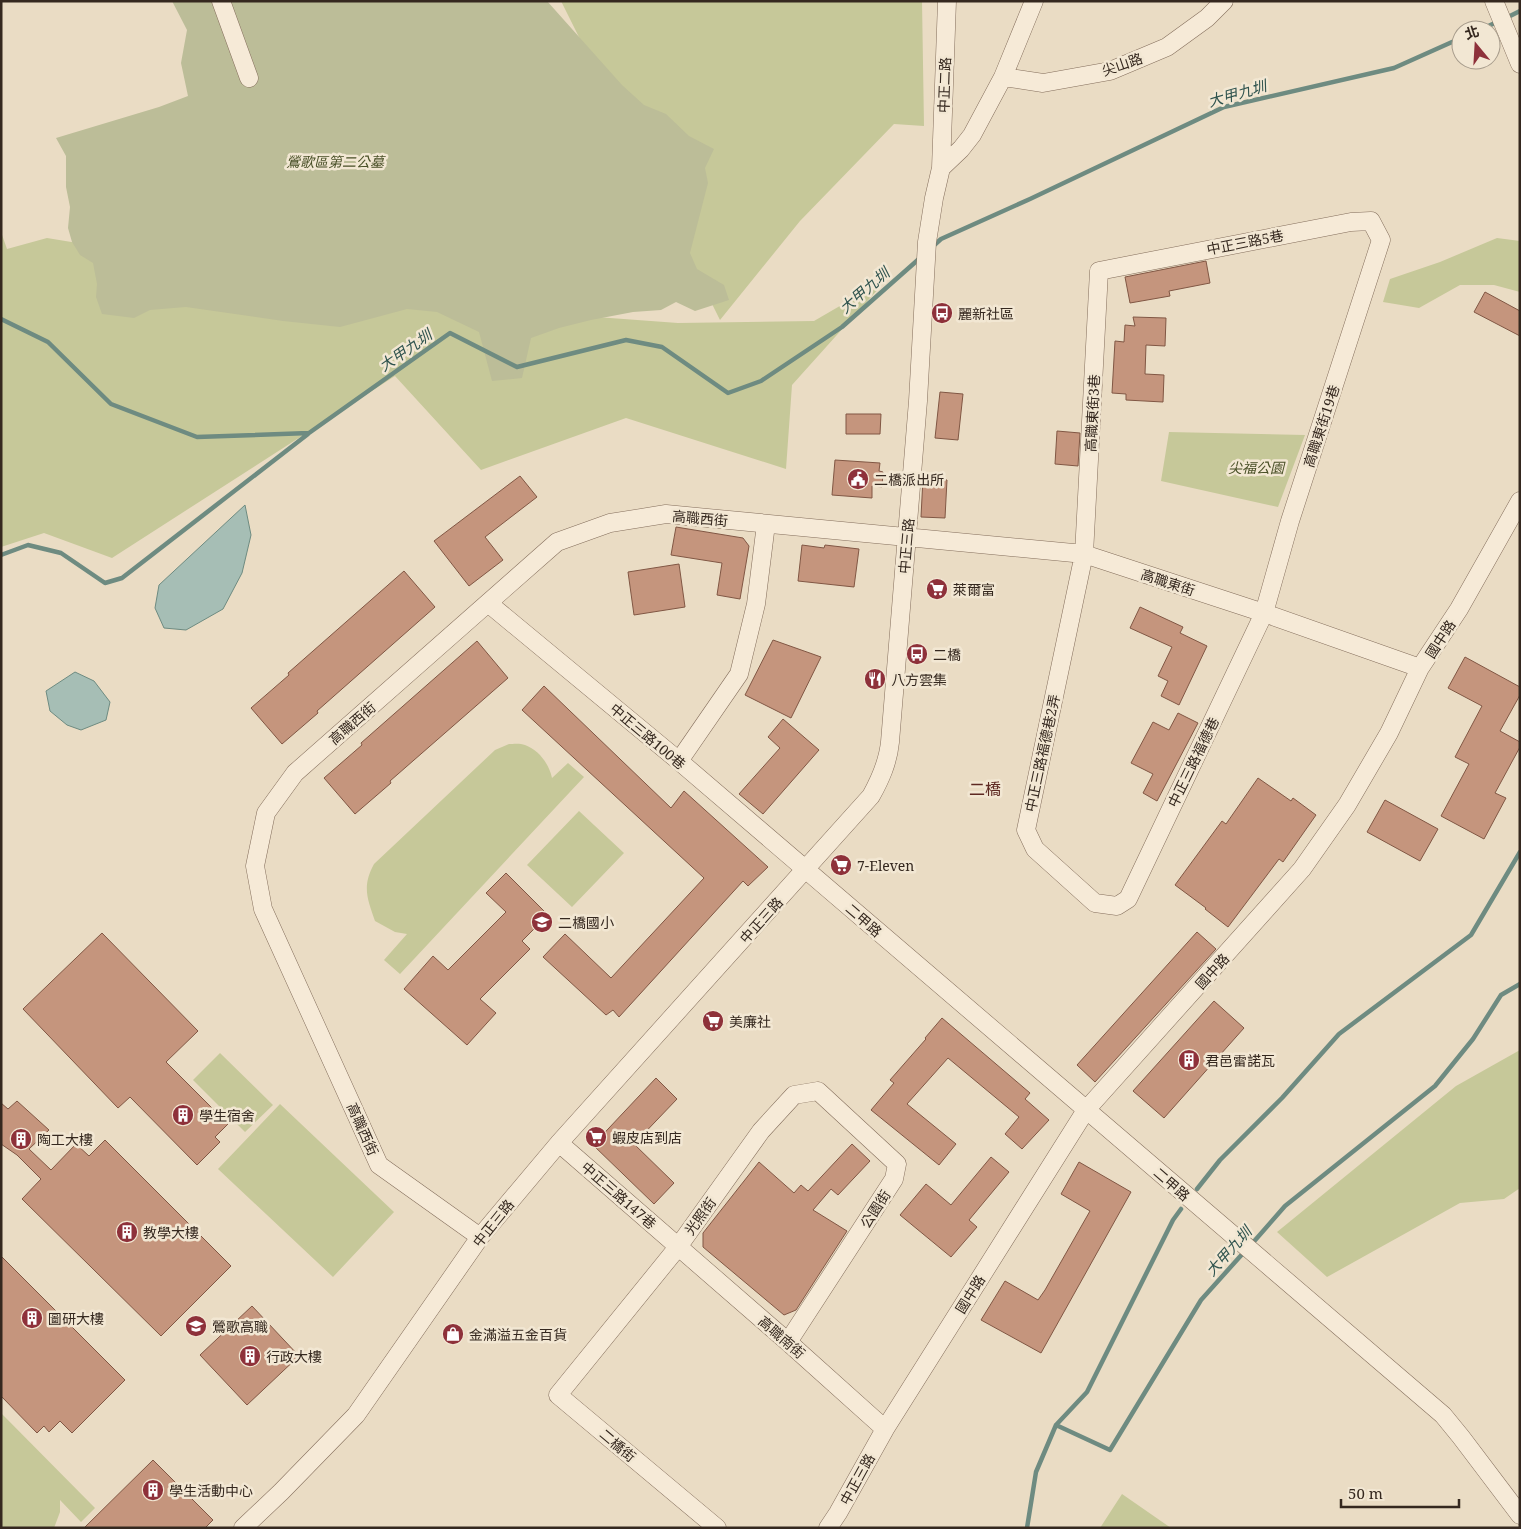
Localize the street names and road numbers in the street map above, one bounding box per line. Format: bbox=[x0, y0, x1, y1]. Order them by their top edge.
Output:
street label: 尖山路 bbox=[1099, 48, 1145, 80]
street label: 中正二路 bbox=[934, 57, 954, 113]
street label: 中正三路5巷 bbox=[1205, 225, 1285, 259]
street label: 高職東街3巷 bbox=[1080, 374, 1104, 452]
street label: 高職東街19巷 bbox=[1299, 382, 1343, 470]
street label: 高職西街 bbox=[671, 506, 729, 530]
street label: 中正三路 bbox=[894, 517, 918, 575]
street label: 高職東街 bbox=[1138, 564, 1198, 600]
street label: 國中路 bbox=[1421, 616, 1459, 662]
street label: 中正三路福德巷2弄 bbox=[1020, 692, 1064, 814]
street label: 高職西街 bbox=[325, 697, 379, 749]
street label: 中正三路100巷 bbox=[606, 699, 690, 773]
street label: 中正三路福德巷 bbox=[1163, 714, 1223, 810]
street label: 中正三路 bbox=[735, 893, 787, 947]
street label: 二甲路 bbox=[842, 899, 886, 941]
street label: 國中路 bbox=[1191, 949, 1233, 993]
street label: 高職西街 bbox=[343, 1100, 383, 1158]
street label: 中正三路147巷 bbox=[577, 1157, 661, 1233]
street label: 二甲路 bbox=[1150, 1163, 1194, 1205]
street label: 公園街 bbox=[856, 1186, 894, 1232]
street label: 光照街 bbox=[680, 1193, 720, 1239]
street label: 中正三路 bbox=[468, 1195, 518, 1251]
street label: 國中路 bbox=[951, 1271, 989, 1317]
street label: 高職南街 bbox=[755, 1311, 809, 1363]
street label: 二橋街 bbox=[596, 1424, 640, 1466]
street label: 中正三路 bbox=[835, 1450, 879, 1508]

